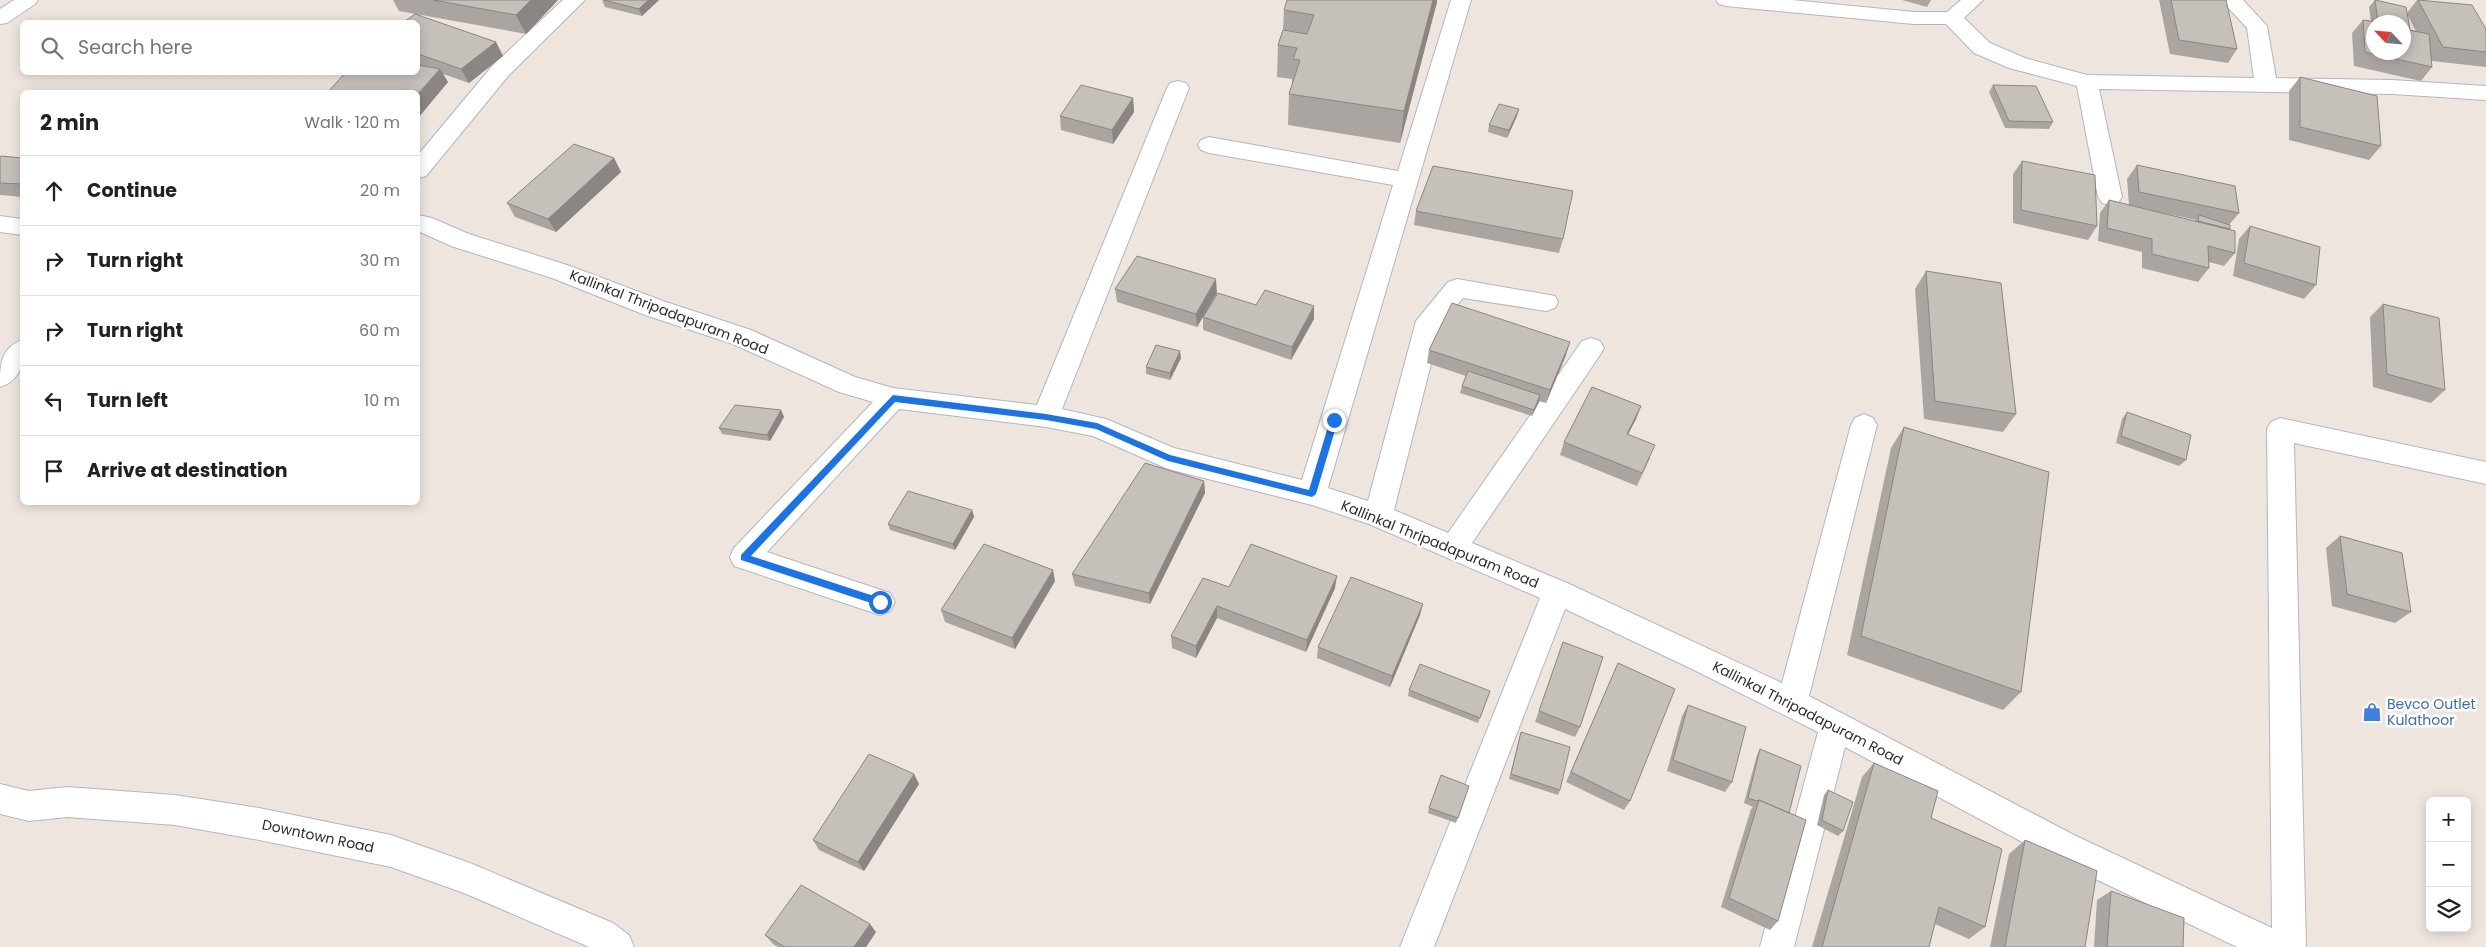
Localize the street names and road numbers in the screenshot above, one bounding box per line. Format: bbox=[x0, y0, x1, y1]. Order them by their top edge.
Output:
street label: Kallinkal Thripadapuram Road bbox=[567, 265, 771, 359]
street label: Kallinkal Thripadapuram Road bbox=[1338, 495, 1542, 593]
street label: Kallinkal Thripadapuram Road bbox=[1709, 656, 1907, 770]
street label: Downtown Road bbox=[260, 814, 376, 858]

